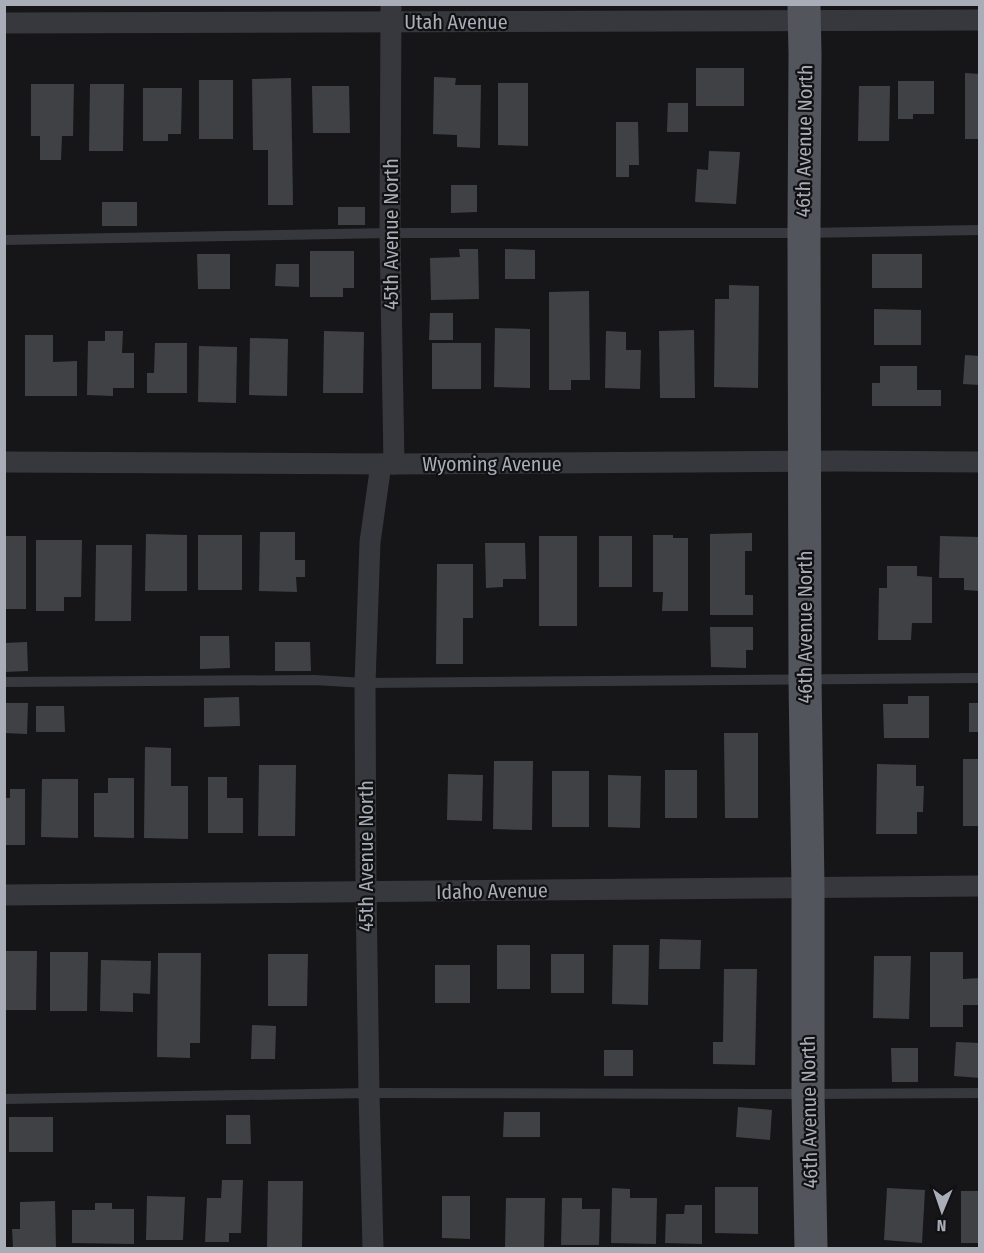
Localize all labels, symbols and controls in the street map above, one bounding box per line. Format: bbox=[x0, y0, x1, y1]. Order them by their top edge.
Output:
street label: Utah Avenue bbox=[404, 10, 508, 34]
street label: 46th Avenue North bbox=[791, 64, 817, 218]
street label: 45th Avenue North bbox=[379, 158, 403, 310]
street label: Wyoming Avenue bbox=[422, 452, 562, 476]
street label: 46th Avenue North bbox=[793, 551, 817, 703]
street label: 45th Avenue North bbox=[354, 780, 378, 932]
street label: Idaho Avenue bbox=[436, 878, 548, 904]
street label: 46th Avenue North bbox=[796, 1035, 822, 1189]
north arrow bbox=[912, 1181, 972, 1241]
text: N bbox=[936, 1216, 947, 1235]

